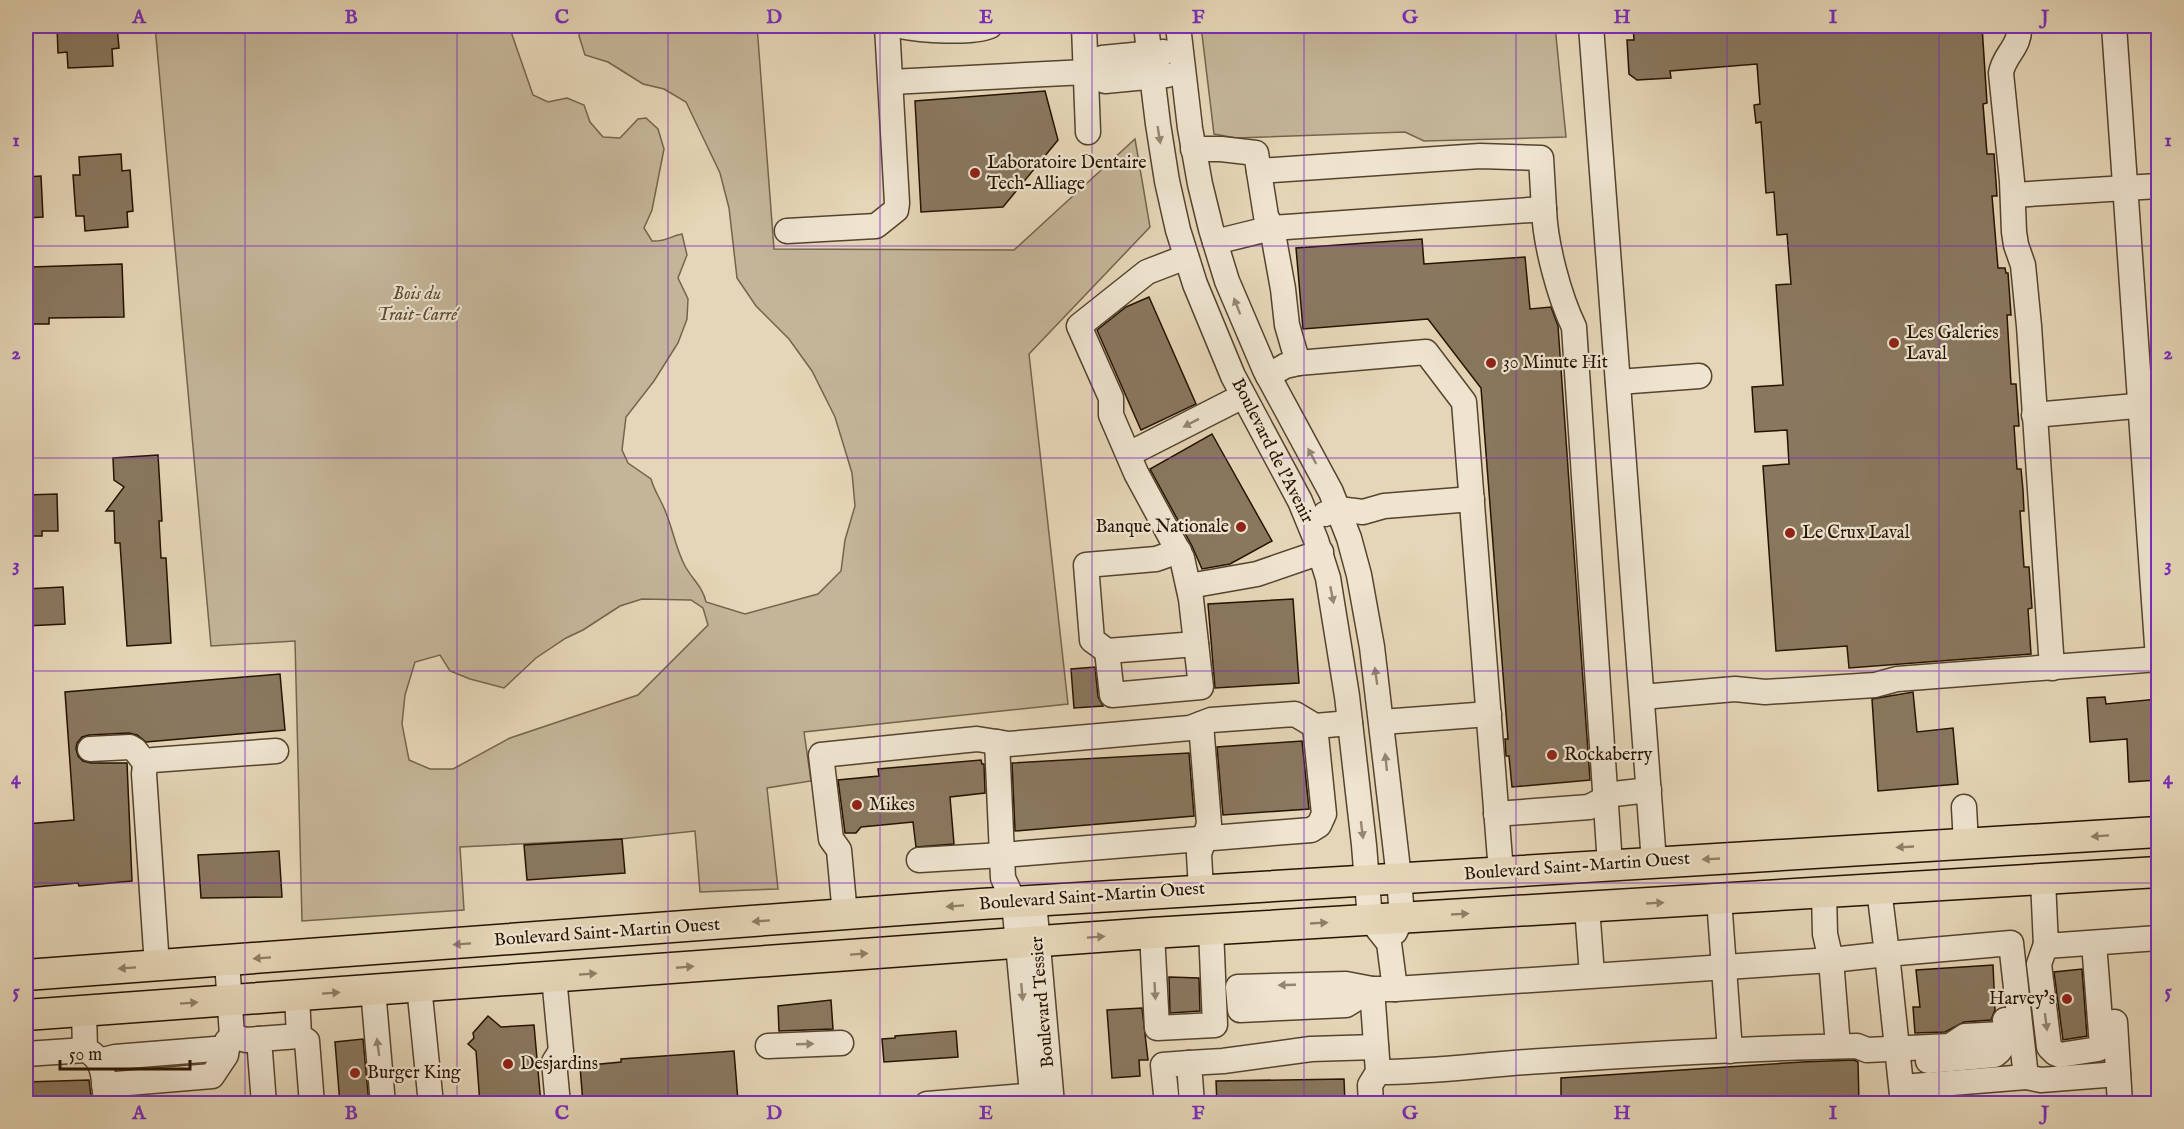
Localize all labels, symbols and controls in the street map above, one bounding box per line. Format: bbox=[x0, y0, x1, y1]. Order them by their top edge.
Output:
text: A bbox=[131, 5, 147, 30]
text: B bbox=[344, 5, 358, 30]
text: C bbox=[555, 5, 569, 30]
text: D bbox=[766, 5, 782, 30]
text: E bbox=[979, 5, 993, 30]
text: F bbox=[1192, 5, 1205, 30]
text: G bbox=[1402, 5, 1419, 30]
text: H bbox=[1613, 5, 1631, 30]
text: I bbox=[1829, 5, 1838, 30]
text: J bbox=[2038, 5, 2050, 30]
one-way arrow bbox=[1155, 126, 1164, 145]
text: 1 bbox=[12, 128, 20, 153]
text: 1 bbox=[2164, 128, 2172, 153]
place label: Laboratoire Dentaire Tech-Alliage bbox=[987, 152, 1147, 196]
marker: Laboratoire Dentaire Tech-Alliage bbox=[968, 166, 982, 180]
park label: Bois du Trait-Carré bbox=[377, 283, 460, 327]
one-way arrow bbox=[1232, 297, 1241, 315]
place label: Les Galeries Laval bbox=[1906, 322, 1999, 366]
marker: Les Galeries Laval bbox=[1887, 336, 1901, 350]
text: 2 bbox=[11, 341, 21, 366]
text: 2 bbox=[2163, 341, 2173, 366]
place label: 30 Minute Hit bbox=[1503, 352, 1608, 375]
marker: 30 Minute Hit bbox=[1484, 356, 1498, 370]
street label: Boulevard de l'Avenir bbox=[1225, 375, 1319, 528]
one-way arrow bbox=[1182, 417, 1200, 427]
one-way arrow bbox=[1308, 447, 1318, 465]
place label: Banque Nationale bbox=[1095, 516, 1229, 539]
marker: Banque Nationale bbox=[1234, 520, 1248, 534]
place label: Le Crux Laval bbox=[1802, 522, 1910, 545]
marker: Le Crux Laval bbox=[1783, 526, 1797, 540]
text: 3 bbox=[12, 553, 20, 578]
text: 3 bbox=[2164, 553, 2172, 578]
one-way arrow bbox=[1328, 586, 1337, 605]
one-way arrow bbox=[1371, 667, 1381, 686]
place label: Rockaberry bbox=[1564, 744, 1653, 767]
marker: Rockaberry bbox=[1545, 748, 1559, 762]
one-way arrow bbox=[1381, 752, 1391, 771]
text: 4 bbox=[11, 766, 22, 791]
text: 4 bbox=[2163, 766, 2174, 791]
place label: Mikes bbox=[869, 794, 915, 817]
marker: Mikes bbox=[850, 798, 864, 812]
one-way arrow bbox=[1357, 821, 1367, 840]
one-way arrow bbox=[2091, 831, 2110, 840]
one-way arrow bbox=[1896, 843, 1915, 852]
street label: Boulevard Saint-Martin Ouest bbox=[1463, 848, 1691, 886]
one-way arrow bbox=[1701, 854, 1720, 864]
street label: Boulevard Saint-Martin Ouest bbox=[978, 878, 1206, 916]
one-way arrow bbox=[1645, 898, 1664, 908]
one-way arrow bbox=[946, 901, 965, 911]
one-way arrow bbox=[1451, 910, 1470, 919]
street label: Boulevard Saint-Martin Ouest bbox=[493, 914, 721, 952]
one-way arrow bbox=[751, 916, 770, 926]
one-way arrow bbox=[1310, 919, 1329, 928]
one-way arrow bbox=[1087, 932, 1106, 942]
street label: Boulevard Tessier bbox=[1026, 935, 1060, 1069]
one-way arrow bbox=[452, 939, 471, 948]
one-way arrow bbox=[850, 949, 869, 959]
one-way arrow bbox=[253, 953, 272, 963]
one-way arrow bbox=[676, 962, 695, 972]
one-way arrow bbox=[118, 963, 137, 973]
one-way arrow bbox=[579, 970, 598, 979]
text: 5 bbox=[12, 979, 20, 1004]
text: 5 bbox=[2164, 979, 2172, 1004]
one-way arrow bbox=[1278, 981, 1297, 990]
one-way arrow bbox=[1017, 982, 1027, 1001]
one-way arrow bbox=[1151, 982, 1160, 1001]
one-way arrow bbox=[321, 988, 340, 998]
place label: Harvey's bbox=[1989, 988, 2055, 1011]
marker: Harvey's bbox=[2060, 992, 2074, 1006]
one-way arrow bbox=[180, 998, 199, 1008]
one-way arrow bbox=[2041, 1012, 2051, 1031]
scale bar bbox=[60, 1033, 190, 1071]
one-way arrow bbox=[374, 1037, 383, 1056]
one-way arrow bbox=[795, 1040, 814, 1049]
text: 50 m bbox=[69, 1044, 102, 1067]
place label: Desjardins bbox=[520, 1053, 598, 1076]
marker: Desjardins bbox=[501, 1057, 515, 1071]
place label: Burger King bbox=[367, 1062, 461, 1085]
marker: Burger King bbox=[348, 1066, 362, 1080]
text: A bbox=[131, 1101, 147, 1126]
text: B bbox=[344, 1101, 358, 1126]
text: C bbox=[555, 1101, 569, 1126]
text: D bbox=[766, 1101, 782, 1126]
text: E bbox=[979, 1101, 993, 1126]
text: F bbox=[1192, 1101, 1205, 1126]
text: G bbox=[1402, 1101, 1419, 1126]
text: H bbox=[1613, 1101, 1631, 1126]
text: I bbox=[1829, 1101, 1838, 1126]
text: J bbox=[2038, 1101, 2050, 1126]

